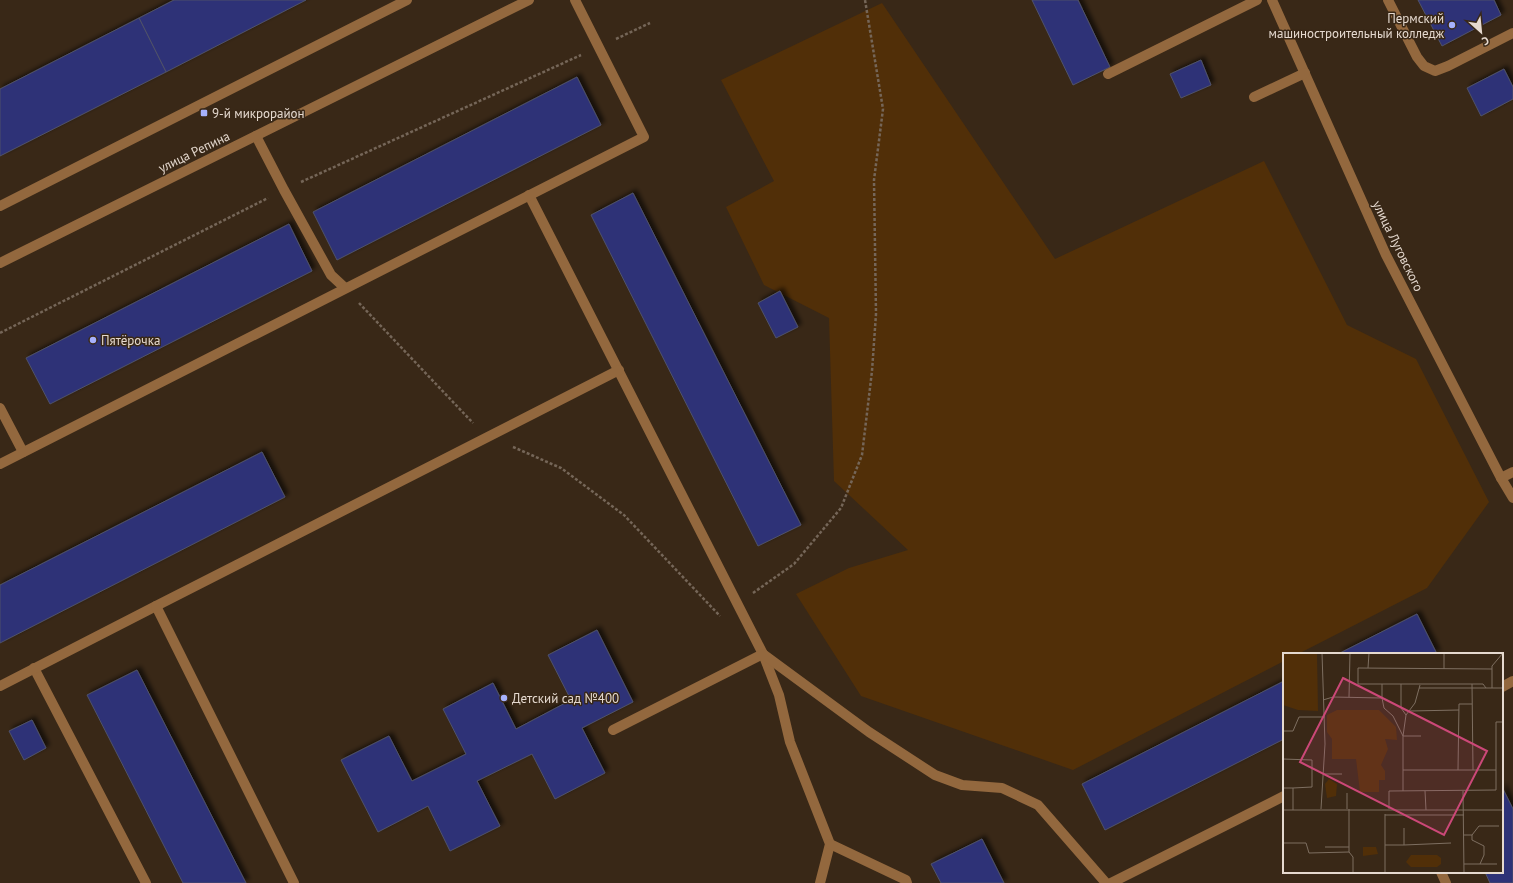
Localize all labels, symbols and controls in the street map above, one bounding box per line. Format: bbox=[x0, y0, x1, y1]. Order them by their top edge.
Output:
place label: Пермский машиностроительный колледж bbox=[1269, 10, 1444, 42]
north arrow bbox=[1461, 12, 1501, 52]
marker: Пермский машиностроительный колледж bbox=[1447, 20, 1457, 30]
text: С bbox=[1480, 33, 1491, 49]
place label: 9-й микрорайон bbox=[212, 105, 305, 122]
marker: 9-й микрорайон bbox=[199, 108, 209, 118]
street label: улица Репина bbox=[155, 127, 233, 177]
street label: улица Луговского bbox=[1369, 198, 1427, 294]
place label: Пятёрочка bbox=[101, 332, 160, 349]
marker: Пятёрочка bbox=[88, 335, 98, 345]
inset map bbox=[1283, 653, 1503, 873]
place label: Детский сад №400 bbox=[512, 690, 619, 707]
marker: Детский сад №400 bbox=[499, 693, 509, 703]

